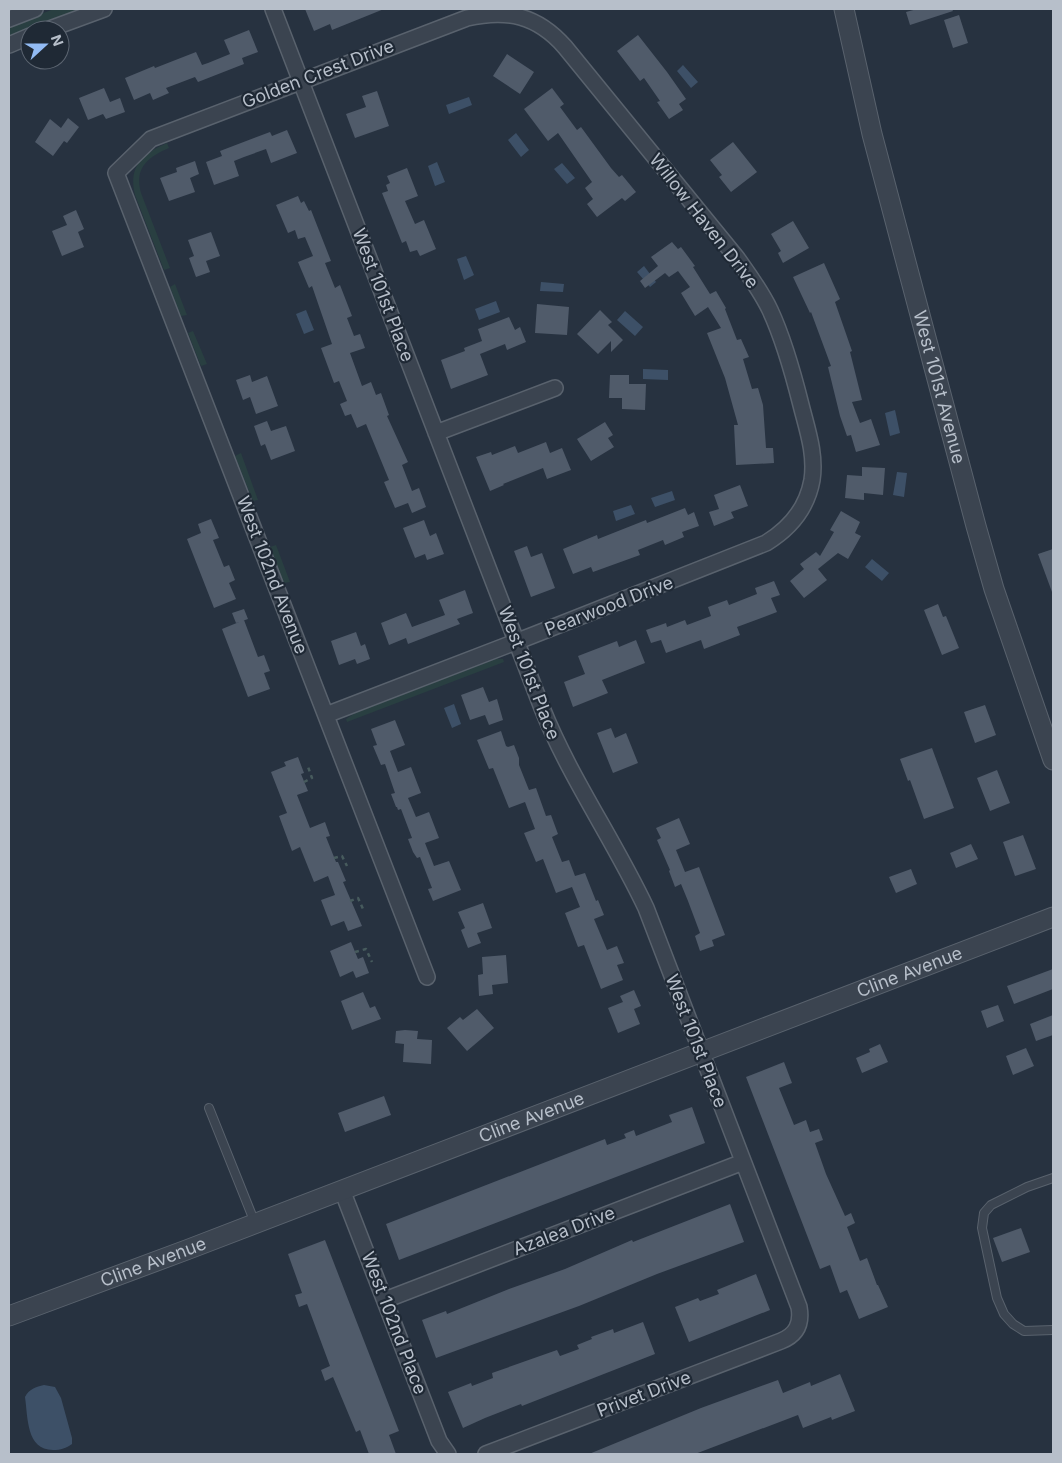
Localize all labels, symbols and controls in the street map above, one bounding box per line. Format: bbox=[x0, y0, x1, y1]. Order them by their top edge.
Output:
north arrow bbox=[20, 20, 70, 70]
text: N bbox=[48, 32, 67, 48]
street label: Golden Crest Drive bbox=[239, 35, 397, 112]
street label: Willow Haven Drive bbox=[645, 149, 763, 292]
street label: West 101st Place bbox=[348, 225, 419, 364]
street label: West 101st Avenue bbox=[909, 308, 970, 466]
street label: West 102nd Avenue bbox=[233, 493, 312, 657]
street label: Pearwood Drive bbox=[542, 571, 676, 640]
street label: West 101st Place bbox=[494, 603, 565, 742]
street label: Cline Avenue bbox=[854, 942, 965, 1001]
street label: West 101st Place bbox=[661, 971, 732, 1110]
street label: Cline Avenue bbox=[476, 1087, 587, 1147]
street label: Azalea Drive bbox=[510, 1201, 618, 1260]
street label: Cline Avenue bbox=[97, 1232, 209, 1291]
street label: West 102nd Place bbox=[358, 1249, 431, 1397]
street label: Privet Drive bbox=[594, 1366, 694, 1421]

